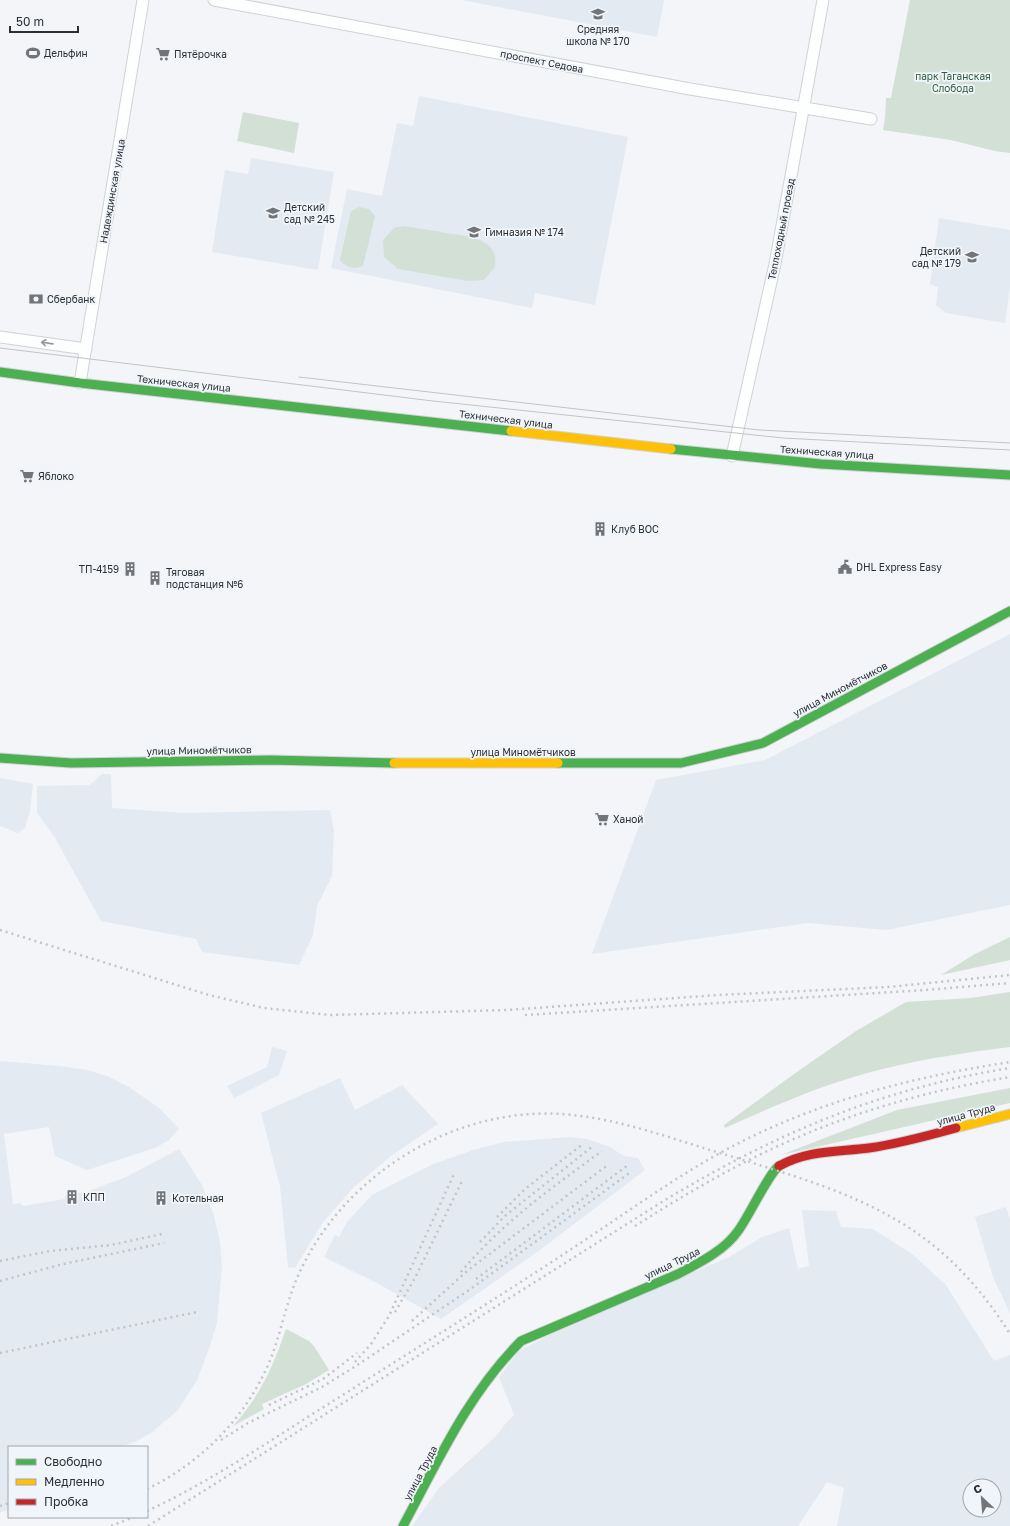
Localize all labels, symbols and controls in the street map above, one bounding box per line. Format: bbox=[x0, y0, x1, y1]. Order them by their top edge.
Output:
school or university icon: Средняя школа № 170 bbox=[590, 6, 606, 22]
scale bar bbox=[10, 8, 78, 34]
text: 50 m bbox=[16, 14, 44, 29]
place label: Средняя школа № 170 bbox=[566, 23, 630, 47]
sports icon: Дельфин bbox=[25, 45, 41, 61]
supermarket icon: Пятёрочка bbox=[155, 46, 171, 62]
place label: Дельфин bbox=[44, 47, 88, 59]
street label: проспект Седова bbox=[499, 47, 585, 75]
place label: Пятёрочка bbox=[174, 48, 227, 60]
park label: парк Таганская Слобода bbox=[915, 70, 991, 94]
street label: Надеждинская улица bbox=[97, 138, 127, 244]
street label: Теплоходный проезд bbox=[765, 177, 797, 281]
place label: Детский сад № 245 bbox=[284, 201, 335, 225]
school or university icon: Детский сад № 245 bbox=[265, 205, 281, 221]
school or university icon: Гимназия № 174 bbox=[466, 224, 482, 240]
place label: Гимназия № 174 bbox=[485, 226, 564, 238]
place label: Детский сад № 179 bbox=[912, 245, 961, 269]
school or university icon: Детский сад № 179 bbox=[964, 249, 980, 265]
bank icon: Сбербанк bbox=[28, 291, 44, 307]
place label: Сбербанк bbox=[47, 293, 95, 305]
one-way arrow bbox=[41, 339, 54, 347]
street label: Техническая улица bbox=[137, 372, 231, 394]
street label: Техническая улица bbox=[459, 407, 553, 431]
street label: Техническая улица bbox=[780, 443, 874, 461]
supermarket icon: Яблоко bbox=[19, 468, 35, 484]
place label: Яблоко bbox=[38, 470, 74, 482]
building icon: Клуб ВОС bbox=[592, 521, 608, 537]
place label: Клуб ВОС bbox=[611, 523, 659, 535]
public building icon: DHL Express Easy bbox=[837, 559, 853, 575]
building icon: ТП-4159 bbox=[122, 561, 138, 577]
place label: DHL Express Easy bbox=[856, 561, 942, 573]
place label: ТП-4159 bbox=[79, 563, 119, 575]
place label: Тяговая подстанция №6 bbox=[166, 566, 243, 590]
building icon: Тяговая подстанция №6 bbox=[147, 570, 163, 586]
street label: улица Миномётчиков bbox=[791, 659, 890, 719]
street label: улица Миномётчиков bbox=[146, 743, 252, 757]
street label: улица Миномётчиков bbox=[470, 746, 576, 758]
supermarket icon: Ханой bbox=[594, 811, 610, 827]
place label: Ханой bbox=[613, 813, 643, 825]
street label: улица Труда bbox=[935, 1100, 997, 1128]
building icon: КПП bbox=[64, 1189, 80, 1205]
building icon: Котельная bbox=[153, 1190, 169, 1206]
place label: КПП bbox=[83, 1191, 105, 1203]
place label: Котельная bbox=[172, 1192, 224, 1204]
street label: улица Труда bbox=[642, 1244, 702, 1282]
street label: улица Труда bbox=[401, 1444, 439, 1502]
legend bbox=[8, 1446, 148, 1518]
text: Свободно bbox=[44, 1454, 102, 1469]
text: Медленно bbox=[44, 1474, 104, 1489]
north arrow bbox=[962, 1478, 1002, 1518]
text: С bbox=[971, 1481, 984, 1496]
text: Пробка bbox=[44, 1494, 88, 1509]

